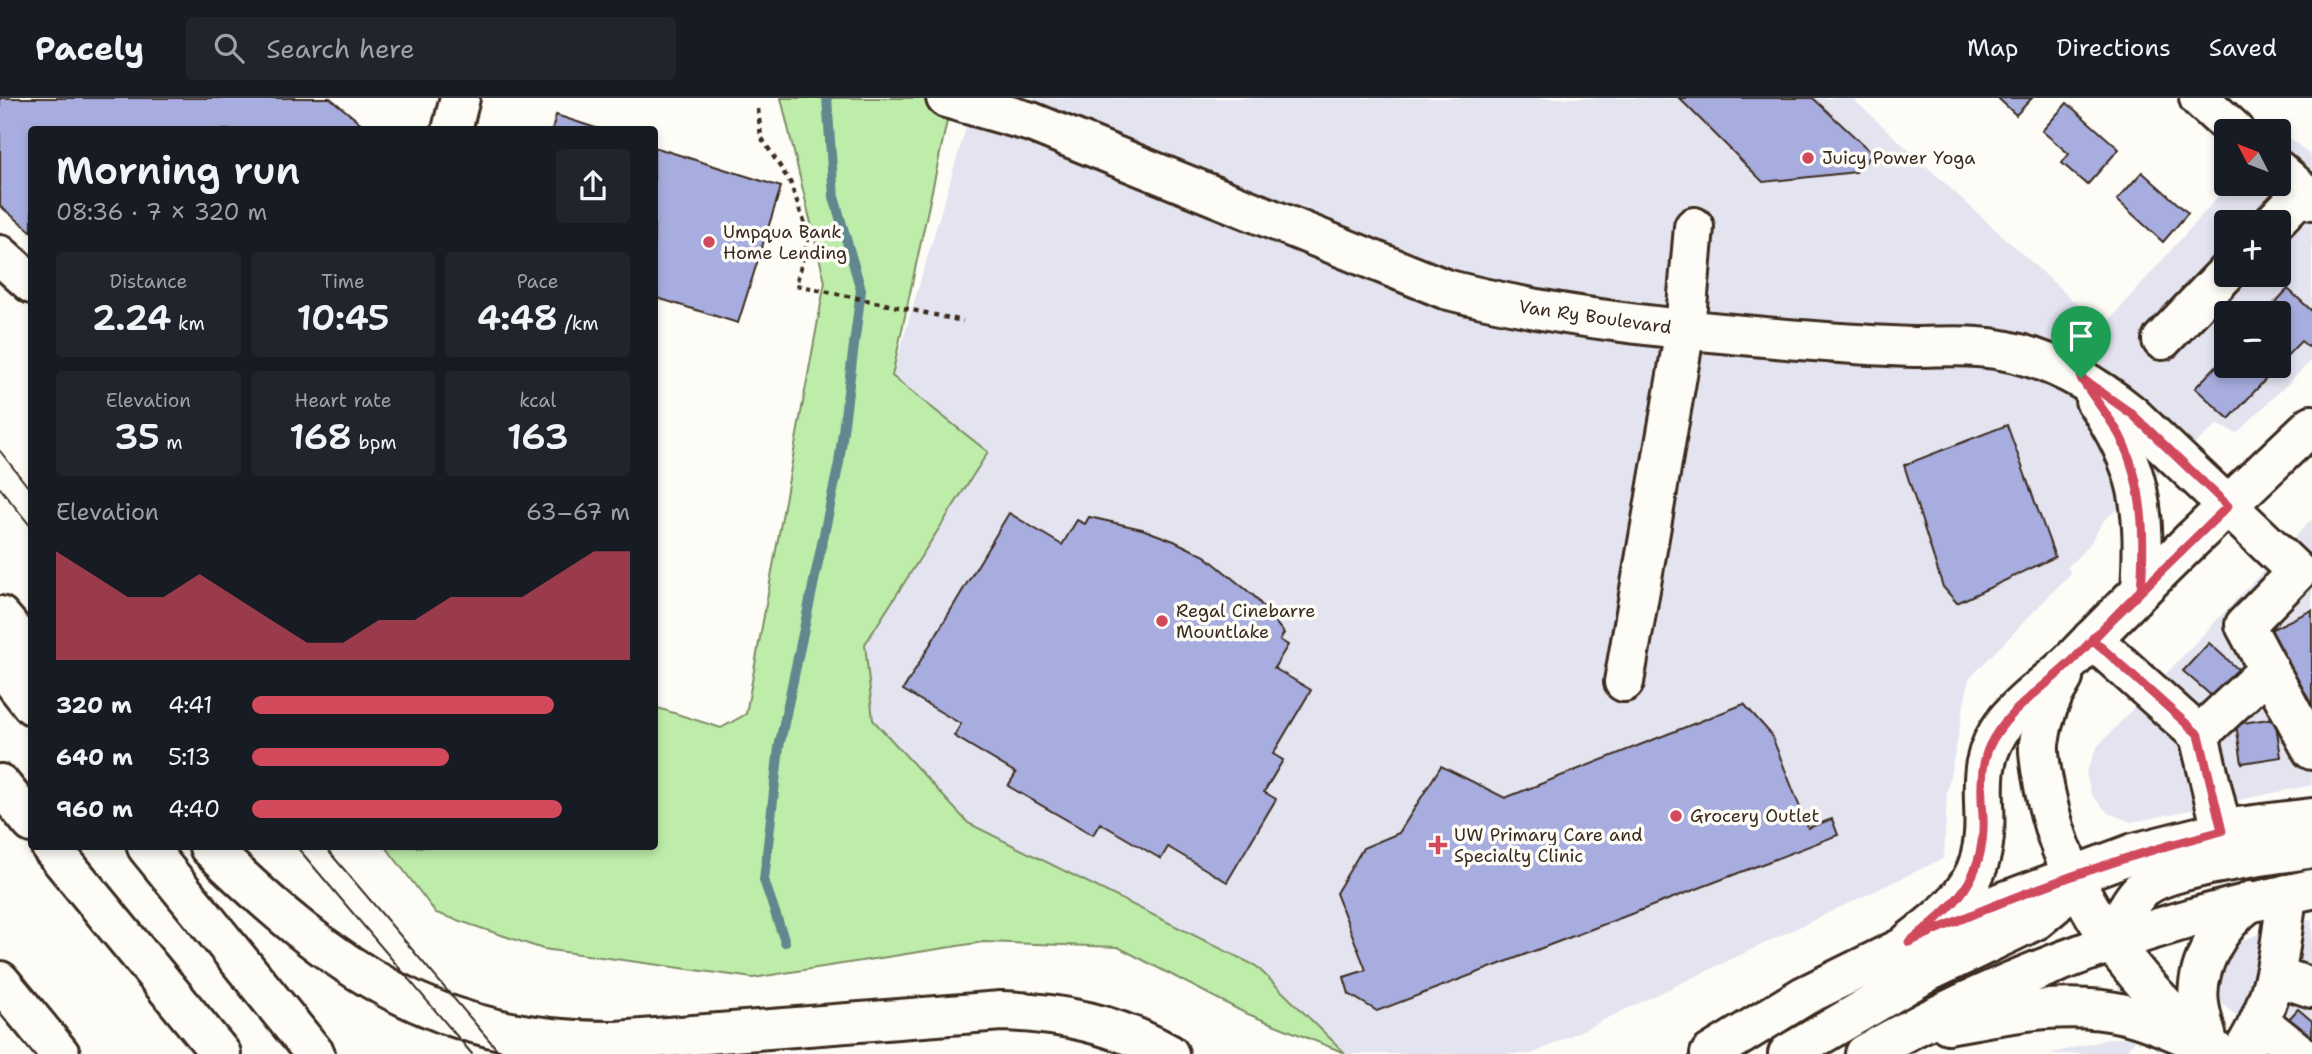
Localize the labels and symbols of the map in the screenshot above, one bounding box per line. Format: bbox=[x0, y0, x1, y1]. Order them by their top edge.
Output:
north arrow bbox=[2214, 119, 2291, 196]
place label: Juicy Power Yoga bbox=[1822, 146, 1976, 170]
marker: Juicy Power Yoga bbox=[1800, 150, 1816, 166]
place label: Umpqua Bank Home Lending bbox=[723, 220, 847, 265]
marker: Umpqua Bank Home Lending bbox=[701, 234, 717, 250]
street label: Van Ry Boulevard bbox=[1517, 294, 1673, 340]
pin bbox=[2051, 306, 2111, 378]
place label: Regal Cinebarre Mountlake bbox=[1176, 599, 1316, 644]
marker: Regal Cinebarre Mountlake bbox=[1154, 613, 1170, 629]
place label: Grocery Outlet bbox=[1690, 804, 1819, 828]
marker: Grocery Outlet bbox=[1668, 808, 1684, 824]
place label: UW Primary Care and Specialty Clinic bbox=[1454, 823, 1643, 868]
marker: UW Primary Care and Specialty Clinic bbox=[1428, 835, 1448, 855]

